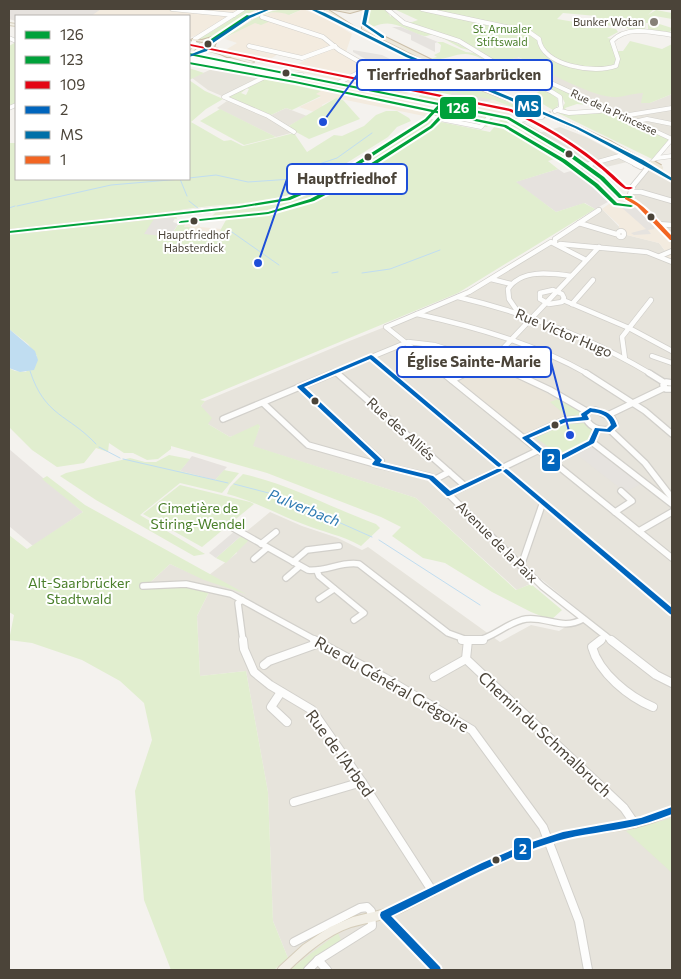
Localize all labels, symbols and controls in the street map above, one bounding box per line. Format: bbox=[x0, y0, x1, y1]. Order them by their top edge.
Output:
legend bbox=[15, 15, 190, 180]
place label: Bunker Wotan bbox=[573, 15, 644, 28]
marker: Bunker Wotan bbox=[648, 16, 660, 28]
park label: St. Arnualer Stiftswald bbox=[473, 22, 532, 48]
text: 126 bbox=[60, 25, 84, 43]
unlabelled marker bbox=[203, 39, 213, 49]
text: 123 bbox=[60, 50, 83, 68]
callout: Tierfriedhof Saarbrücken bbox=[357, 60, 552, 90]
text: Tierfriedhof Saarbrücken bbox=[367, 65, 541, 83]
unlabelled marker bbox=[281, 68, 291, 78]
text: 109 bbox=[60, 75, 85, 93]
street label: Rue de la Princesse bbox=[569, 86, 660, 137]
line badge: MS bbox=[514, 94, 542, 118]
line badge: 126 bbox=[439, 96, 477, 120]
text: MS bbox=[517, 97, 539, 114]
text: 126 bbox=[447, 99, 470, 116]
text: 2 bbox=[60, 100, 68, 118]
text: MS bbox=[60, 125, 83, 143]
unlabelled marker bbox=[564, 149, 574, 159]
text: 1 bbox=[60, 150, 66, 168]
unlabelled marker bbox=[363, 152, 373, 162]
callout: Hauptfriedhof bbox=[287, 164, 407, 194]
text: Hauptfriedhof bbox=[297, 169, 398, 187]
unlabelled marker bbox=[646, 212, 656, 222]
marker: Hauptfriedhof Habsterdick bbox=[189, 216, 199, 226]
place label: Hauptfriedhof Habsterdick bbox=[158, 228, 231, 254]
street label: Rue Victor Hugo bbox=[513, 304, 615, 361]
callout: Église Sainte-Marie bbox=[397, 347, 551, 377]
text: Église Sainte-Marie bbox=[407, 352, 541, 370]
street label: Rue des Alliés bbox=[364, 394, 439, 464]
unlabelled marker bbox=[310, 396, 320, 406]
unlabelled marker bbox=[550, 420, 560, 430]
line badge: 2 bbox=[541, 448, 561, 472]
text: 2 bbox=[547, 450, 555, 467]
water label: Pulverbach bbox=[266, 485, 343, 530]
street label: Avenue de la Paix bbox=[453, 497, 542, 586]
park label: Cimetière de Stiring-Wendel bbox=[151, 499, 245, 532]
park label: Alt-Saarbrücker Stadtwald bbox=[28, 574, 130, 607]
street label: Rue du Général Grégoire bbox=[312, 632, 473, 736]
street label: Chemin du Schmalbruch bbox=[475, 667, 616, 800]
street label: Rue de l'Arbed bbox=[303, 706, 378, 800]
line badge: 2 bbox=[513, 837, 532, 861]
text: 2 bbox=[519, 840, 527, 857]
unlabelled marker bbox=[491, 855, 501, 865]

